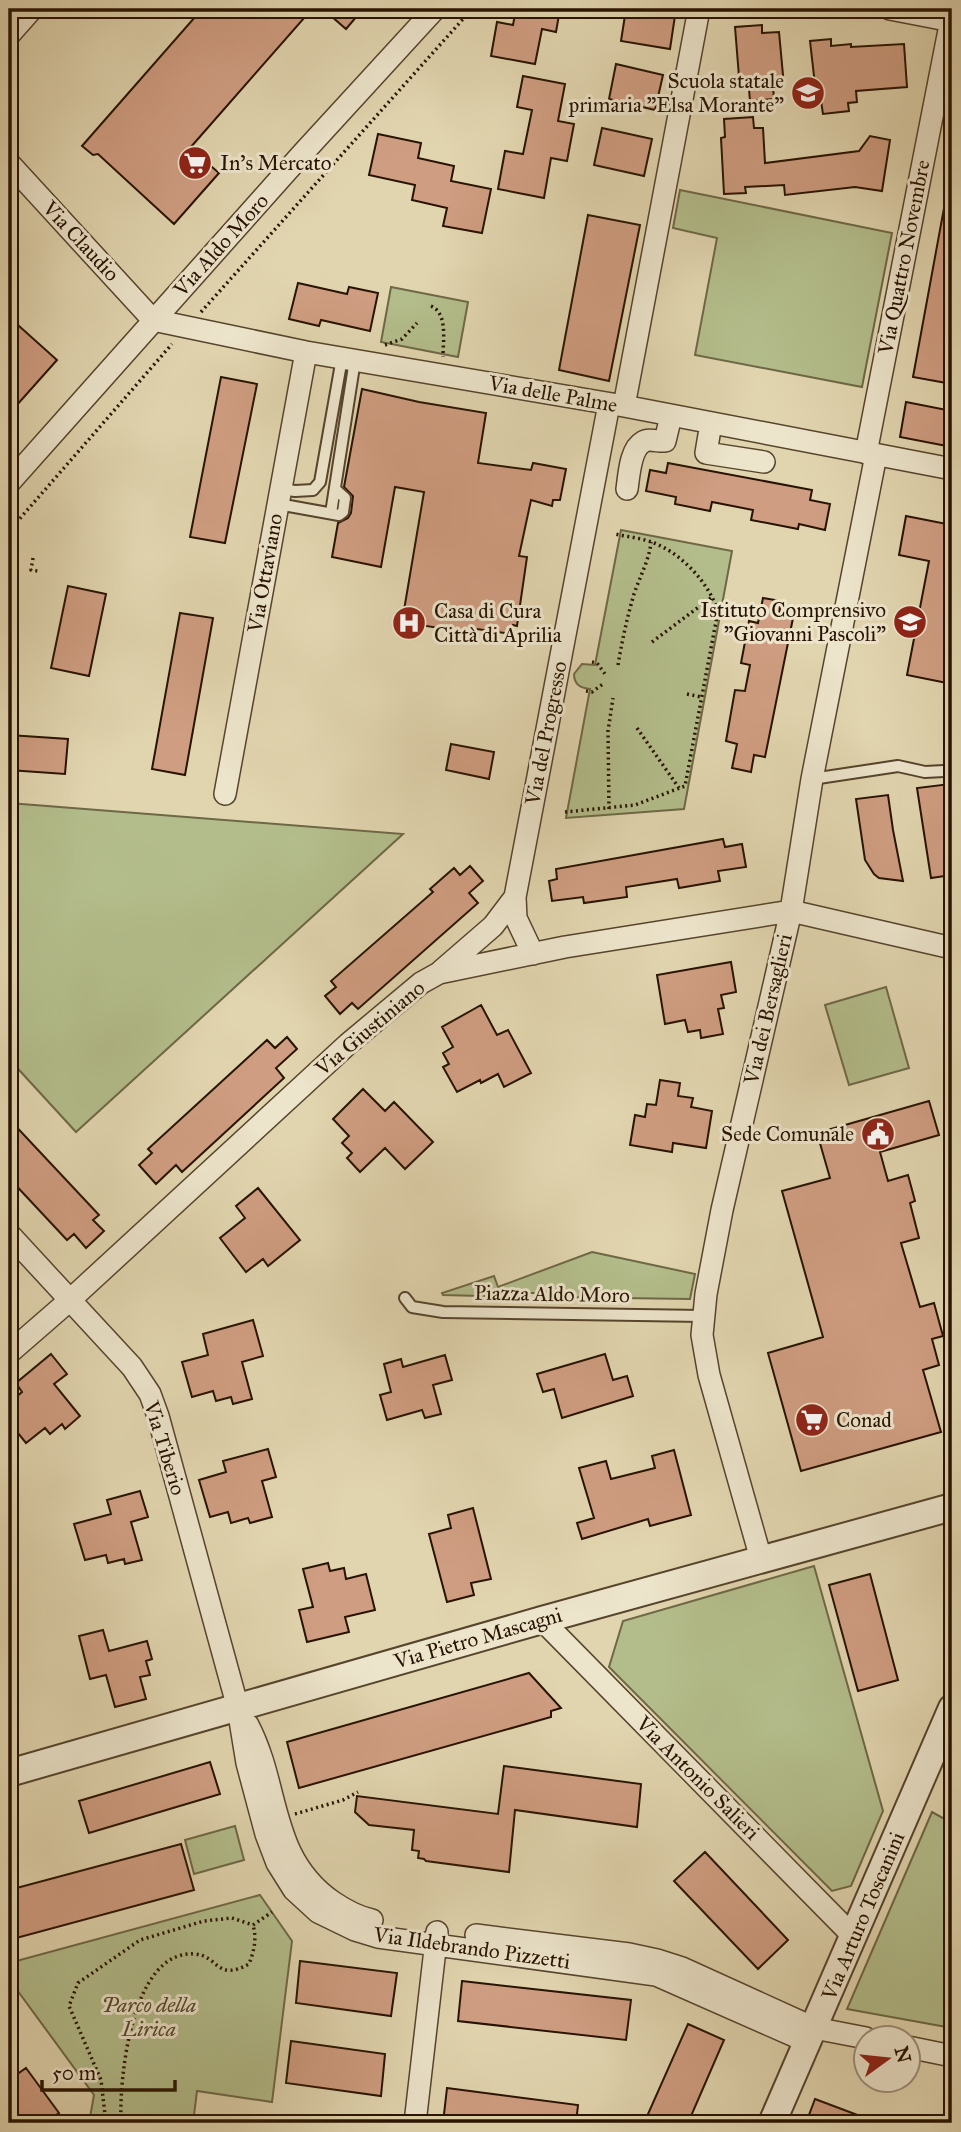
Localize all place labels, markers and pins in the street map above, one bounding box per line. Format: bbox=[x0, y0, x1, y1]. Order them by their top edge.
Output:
place label: Scuola statale primaria "Elsa Morante" bbox=[568, 68, 784, 118]
school or university icon: Scuola statale primaria "Elsa Morante" bbox=[789, 74, 827, 112]
supermarket icon: In's Mercato bbox=[176, 144, 214, 182]
place label: In's Mercato bbox=[220, 150, 332, 176]
place label: Istituto Comprensivo "Giovanni Pascoli" bbox=[700, 597, 886, 647]
place label: Casa di Cura Città di Aprilia bbox=[434, 598, 562, 648]
school or university icon: Istituto Comprensivo "Giovanni Pascoli" bbox=[891, 603, 929, 641]
hospital icon: Casa di Cura Città di Aprilia bbox=[390, 604, 428, 642]
public building icon: Sede Comunale bbox=[859, 1115, 897, 1153]
place label: Sede Comunale bbox=[721, 1121, 854, 1147]
supermarket icon: Conad bbox=[793, 1401, 831, 1439]
place label: Conad bbox=[836, 1407, 892, 1433]

